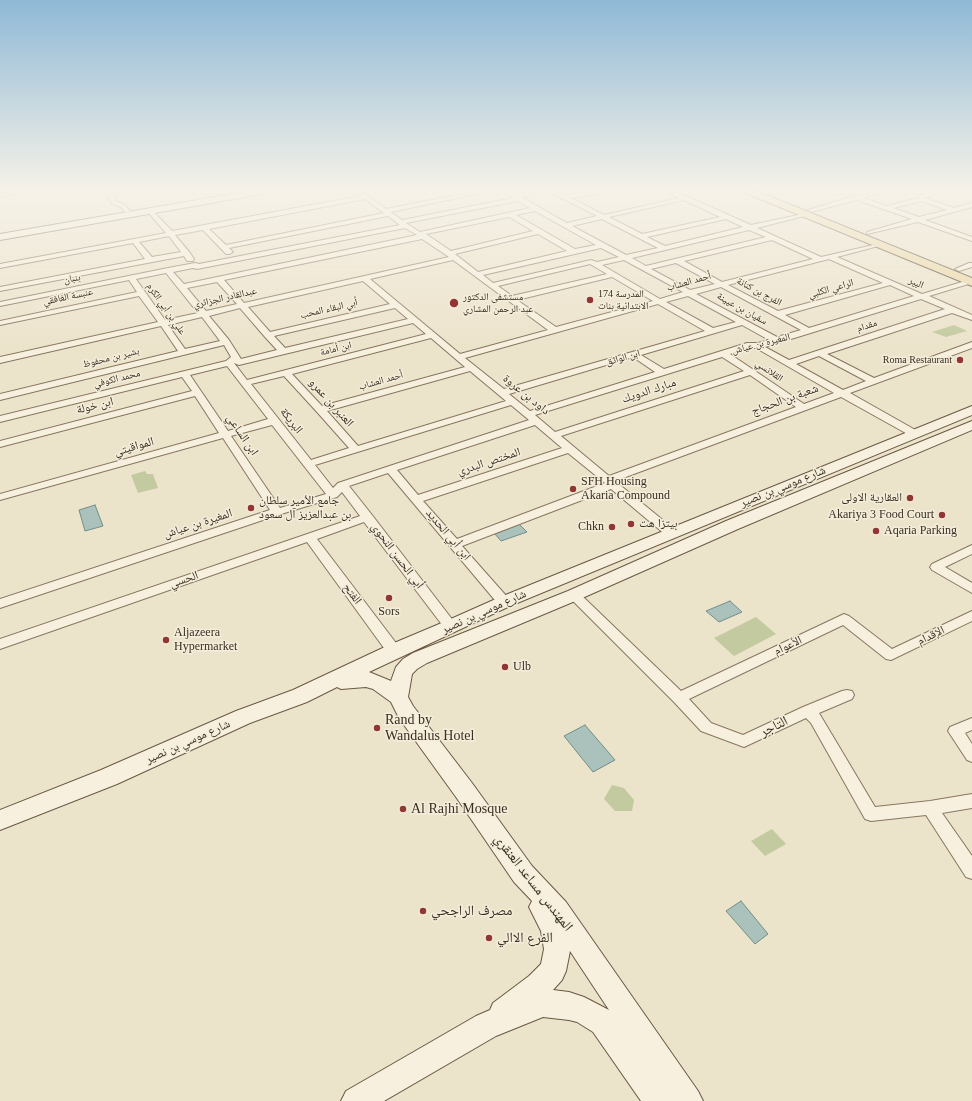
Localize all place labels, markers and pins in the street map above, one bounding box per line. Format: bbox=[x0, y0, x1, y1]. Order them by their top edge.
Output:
place label: المدرسة 174 الابتدائية بنات bbox=[598, 288, 648, 312]
place label: مستشفى الدكتور عبد الرحمن المشاري bbox=[463, 291, 533, 314]
marker: المدرسة 174 الابتدائية بنات bbox=[585, 295, 595, 305]
marker: مستشفى الدكتور عبد الرحمن المشاري bbox=[448, 297, 460, 309]
place label: Roma Restaurant bbox=[883, 354, 952, 366]
marker: Roma Restaurant bbox=[955, 355, 965, 365]
place label: SFH Housing Akaria Compound bbox=[581, 475, 670, 503]
marker: SFH Housing Akaria Compound bbox=[568, 484, 578, 494]
place label: العقارية الاولى bbox=[841, 491, 902, 505]
marker: العقارية الاولى bbox=[905, 493, 915, 503]
place label: جامع الأمير سلطان بن عبدالعزيز آل سعود bbox=[259, 494, 351, 522]
marker: جامع الأمير سلطان بن عبدالعزيز آل سعود bbox=[246, 503, 256, 513]
place label: Akariya 3 Food Court bbox=[828, 508, 934, 522]
marker: Akariya 3 Food Court bbox=[937, 510, 947, 520]
place label: بيتزا هت bbox=[639, 517, 678, 531]
marker: بيتزا هت bbox=[626, 519, 636, 529]
place label: Chkn bbox=[578, 520, 604, 534]
marker: Chkn bbox=[607, 522, 617, 532]
place label: Aqaria Parking bbox=[884, 524, 957, 538]
marker: Aqaria Parking bbox=[871, 526, 881, 536]
marker: Sors bbox=[384, 593, 394, 603]
place label: Sors bbox=[378, 605, 400, 619]
place label: Aljazeera Hypermarket bbox=[174, 626, 237, 654]
marker: Aljazeera Hypermarket bbox=[161, 635, 171, 645]
place label: Ulb bbox=[513, 660, 531, 674]
marker: Ulb bbox=[500, 662, 510, 672]
place label: Rand by Wandalus Hotel bbox=[385, 712, 474, 744]
marker: Rand by Wandalus Hotel bbox=[372, 723, 382, 733]
place label: Al Rajhi Mosque bbox=[411, 801, 507, 817]
marker: Al Rajhi Mosque bbox=[398, 804, 408, 814]
place label: مصرف الراجحي bbox=[431, 903, 512, 919]
marker: مصرف الراجحي bbox=[418, 906, 428, 916]
place label: الفرع الاالي bbox=[497, 930, 553, 946]
marker: الفرع الاالي bbox=[484, 933, 494, 943]

